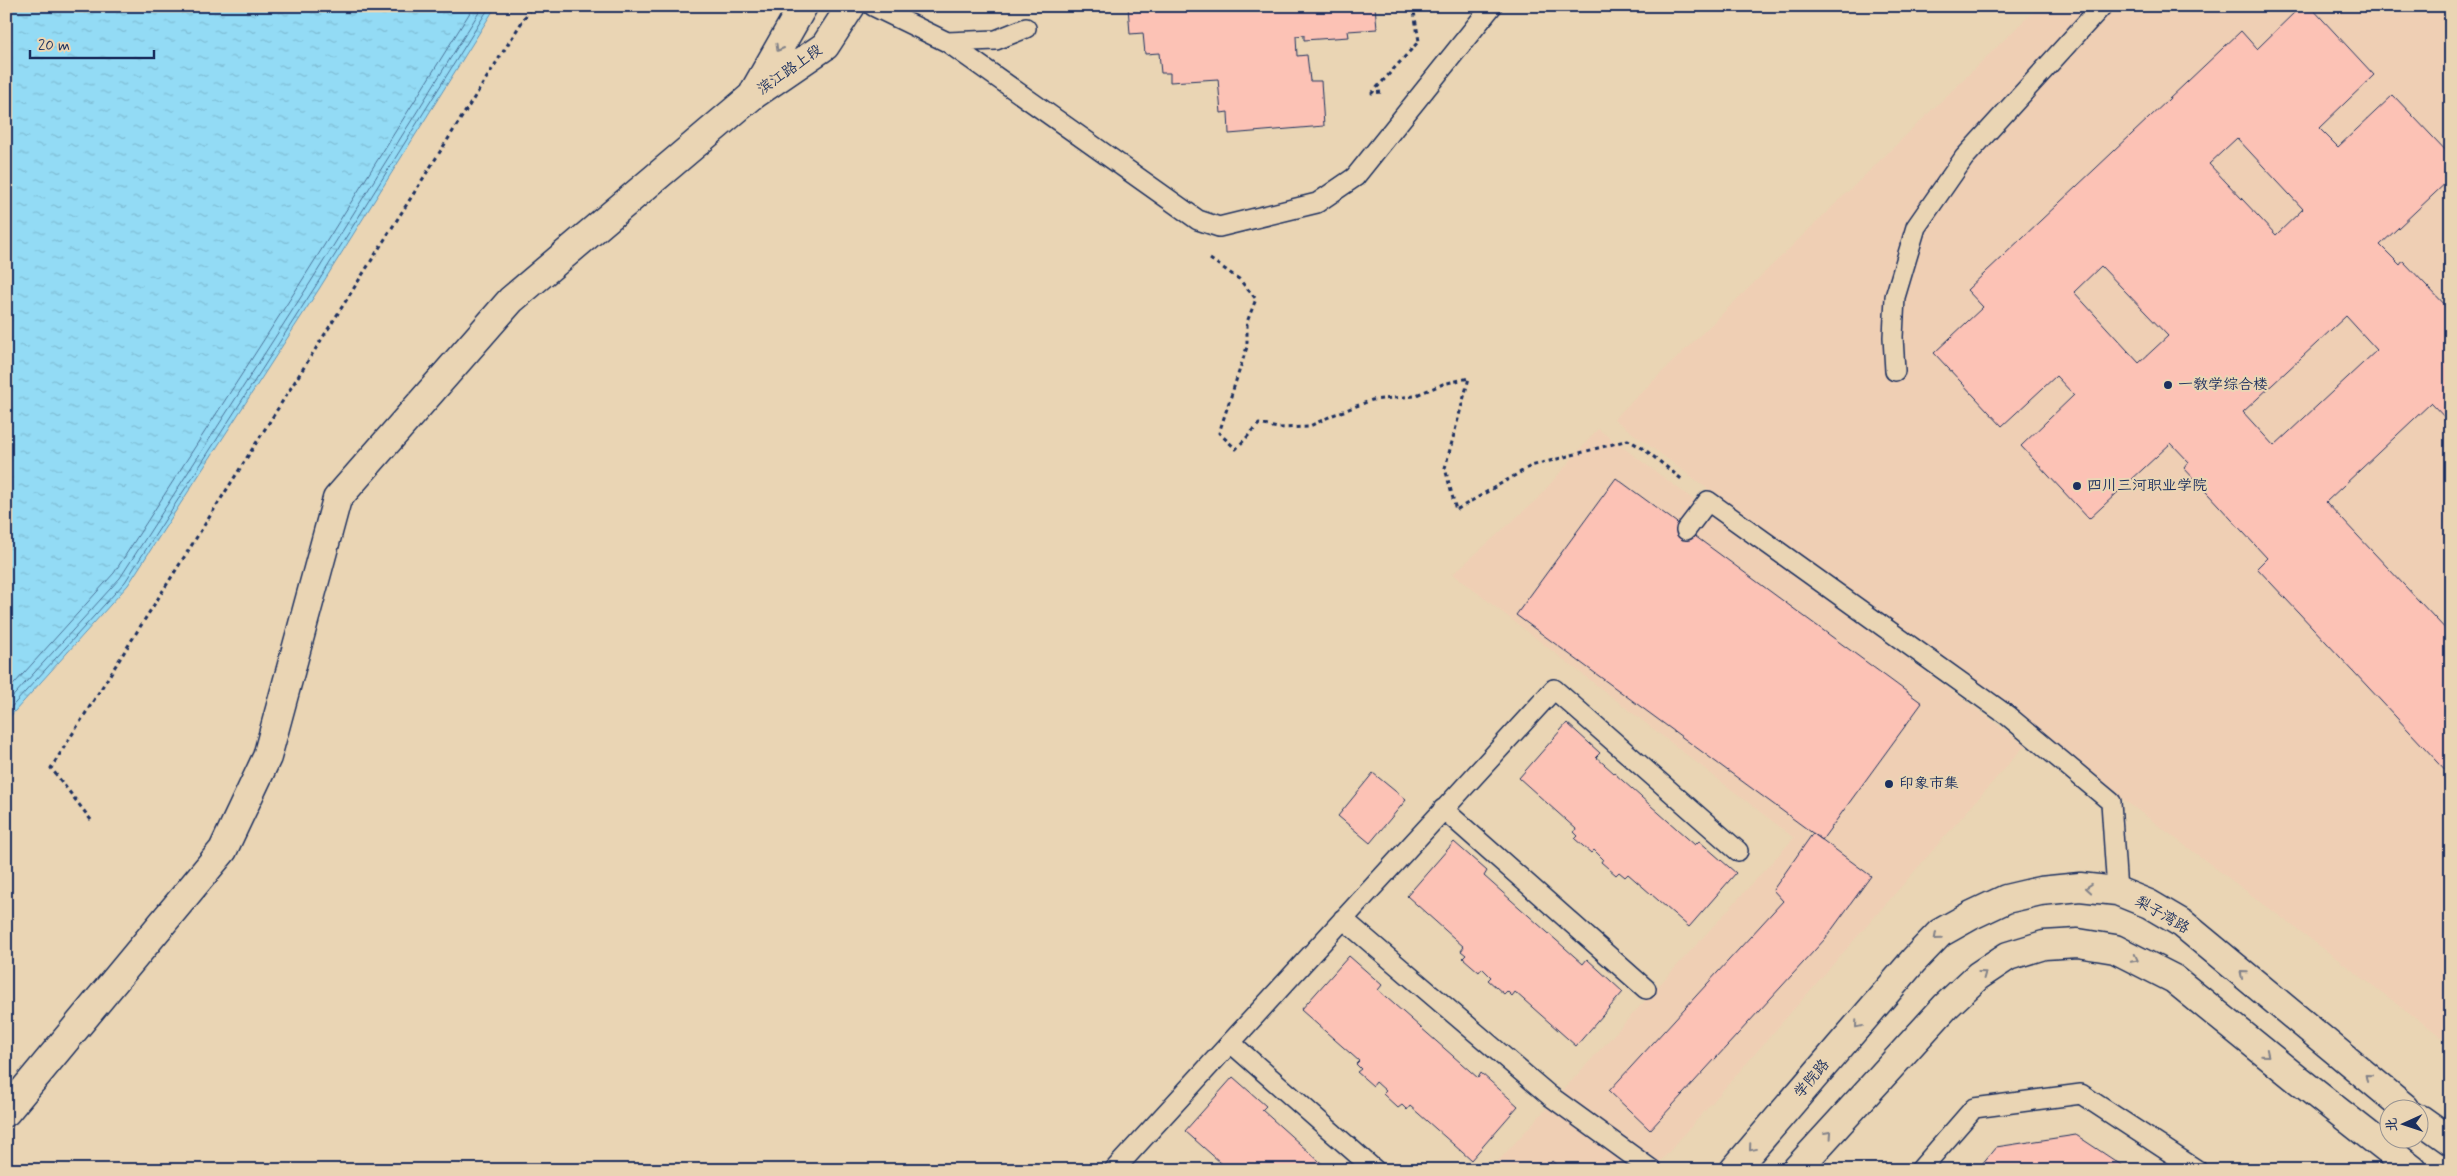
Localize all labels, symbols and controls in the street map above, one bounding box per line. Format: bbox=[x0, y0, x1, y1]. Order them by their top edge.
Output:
scale bar bbox=[30, 28, 154, 60]
text: 20 m bbox=[38, 36, 70, 56]
street label: 滨江路上段 bbox=[754, 40, 826, 100]
one-way arrow bbox=[775, 43, 785, 52]
place label: 一教学综合楼 bbox=[2178, 375, 2268, 395]
marker: 一教学综合楼 bbox=[2162, 379, 2174, 391]
place label: 四川三河职业学院 bbox=[2087, 476, 2207, 496]
marker: 四川三河职业学院 bbox=[2071, 480, 2083, 492]
place label: 印象市集 bbox=[1899, 774, 1959, 794]
marker: 印象市集 bbox=[1883, 778, 1895, 790]
one-way arrow bbox=[2084, 883, 2092, 894]
street label: 梨子湾路 bbox=[2131, 891, 2193, 939]
one-way arrow bbox=[1934, 931, 1943, 940]
one-way arrow bbox=[2130, 953, 2139, 963]
one-way arrow bbox=[2239, 970, 2248, 979]
one-way arrow bbox=[1977, 971, 1986, 979]
one-way arrow bbox=[1855, 1019, 1864, 1028]
one-way arrow bbox=[2260, 1049, 2269, 1057]
street label: 学院路 bbox=[1790, 1055, 1834, 1103]
one-way arrow bbox=[2364, 1074, 2373, 1083]
north arrow bbox=[2380, 1098, 2430, 1148]
text: 北 bbox=[2383, 1117, 2401, 1132]
one-way arrow bbox=[1823, 1130, 1832, 1139]
one-way arrow bbox=[1749, 1143, 1758, 1152]

